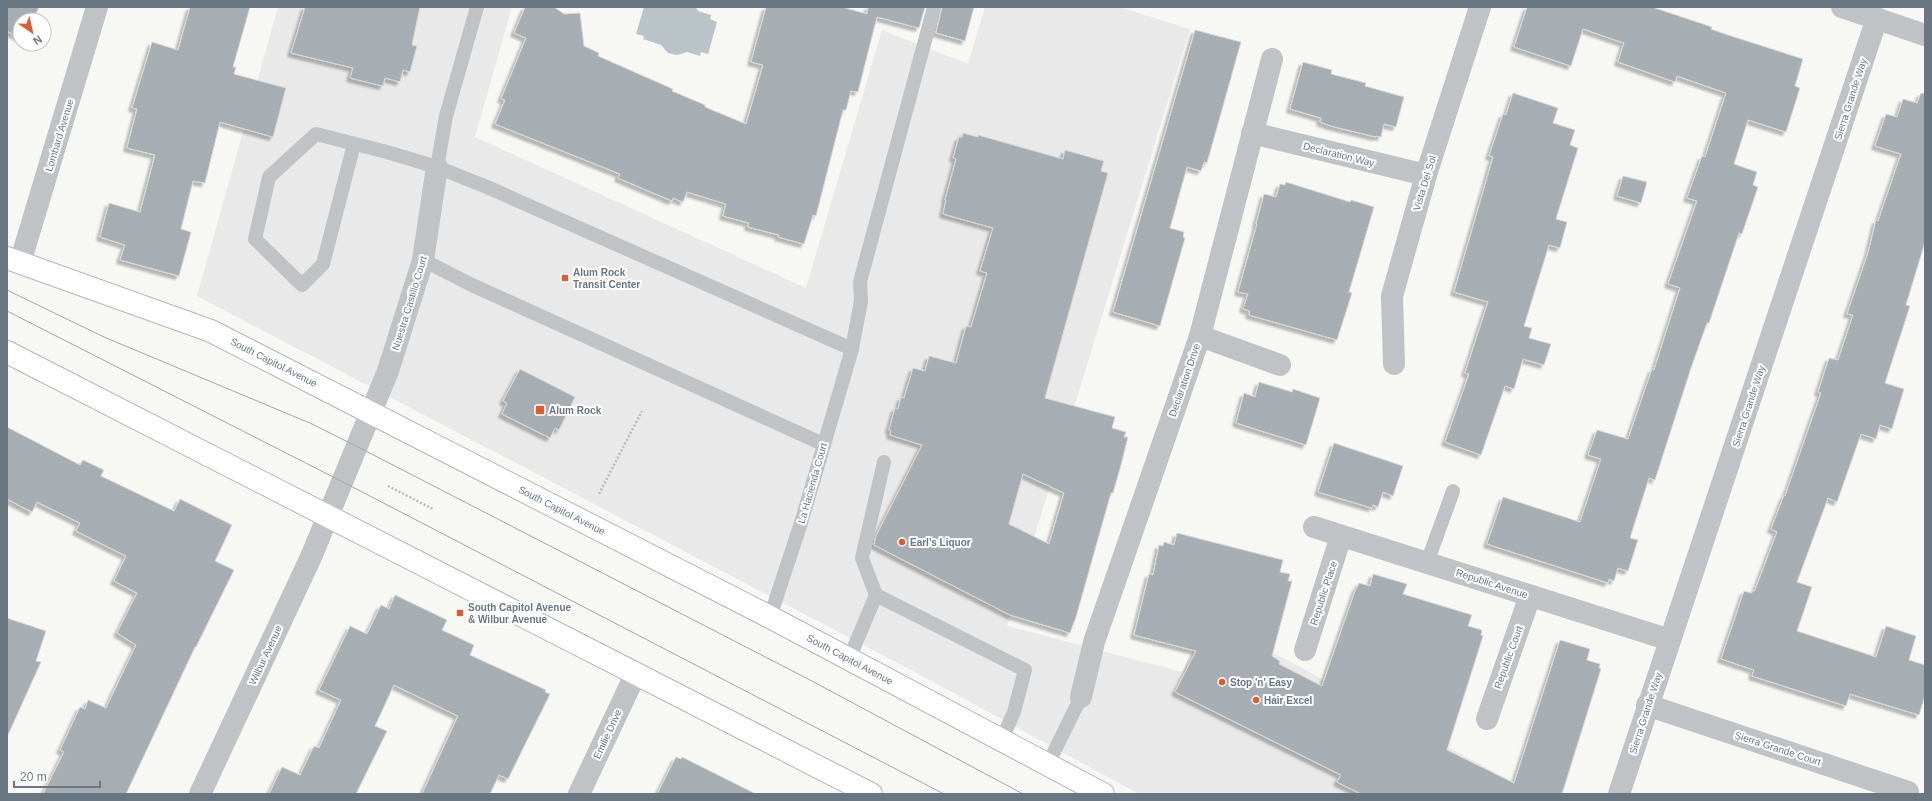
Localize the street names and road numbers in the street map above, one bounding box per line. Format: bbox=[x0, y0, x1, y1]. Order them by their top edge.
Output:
street label: Sierra Grande Way bbox=[1832, 57, 1869, 141]
street label: Lombard Avenue bbox=[43, 97, 76, 173]
street label: Declaration Way bbox=[1302, 140, 1376, 169]
street label: Vista Del Sol bbox=[1411, 154, 1438, 212]
street label: Nuestra Castillo Court bbox=[390, 255, 429, 352]
street label: South Capitol Avenue bbox=[229, 336, 319, 389]
street label: Declaration Drive bbox=[1167, 342, 1202, 418]
street label: Sierra Grande Way bbox=[1730, 364, 1767, 448]
street label: La Hacienda Court bbox=[796, 441, 829, 525]
street label: South Capitol Avenue bbox=[517, 484, 607, 537]
street label: Republic Place bbox=[1308, 559, 1339, 627]
street label: Republic Avenue bbox=[1455, 567, 1530, 600]
street label: Wilbur Avenue bbox=[247, 623, 284, 687]
street label: Republic Court bbox=[1492, 624, 1525, 690]
street label: South Capitol Avenue bbox=[805, 632, 895, 687]
street label: Sierra Grande Way bbox=[1627, 671, 1664, 755]
street label: Emilie Drive bbox=[591, 707, 624, 761]
street label: Sierra Grande Court bbox=[1733, 729, 1823, 768]

